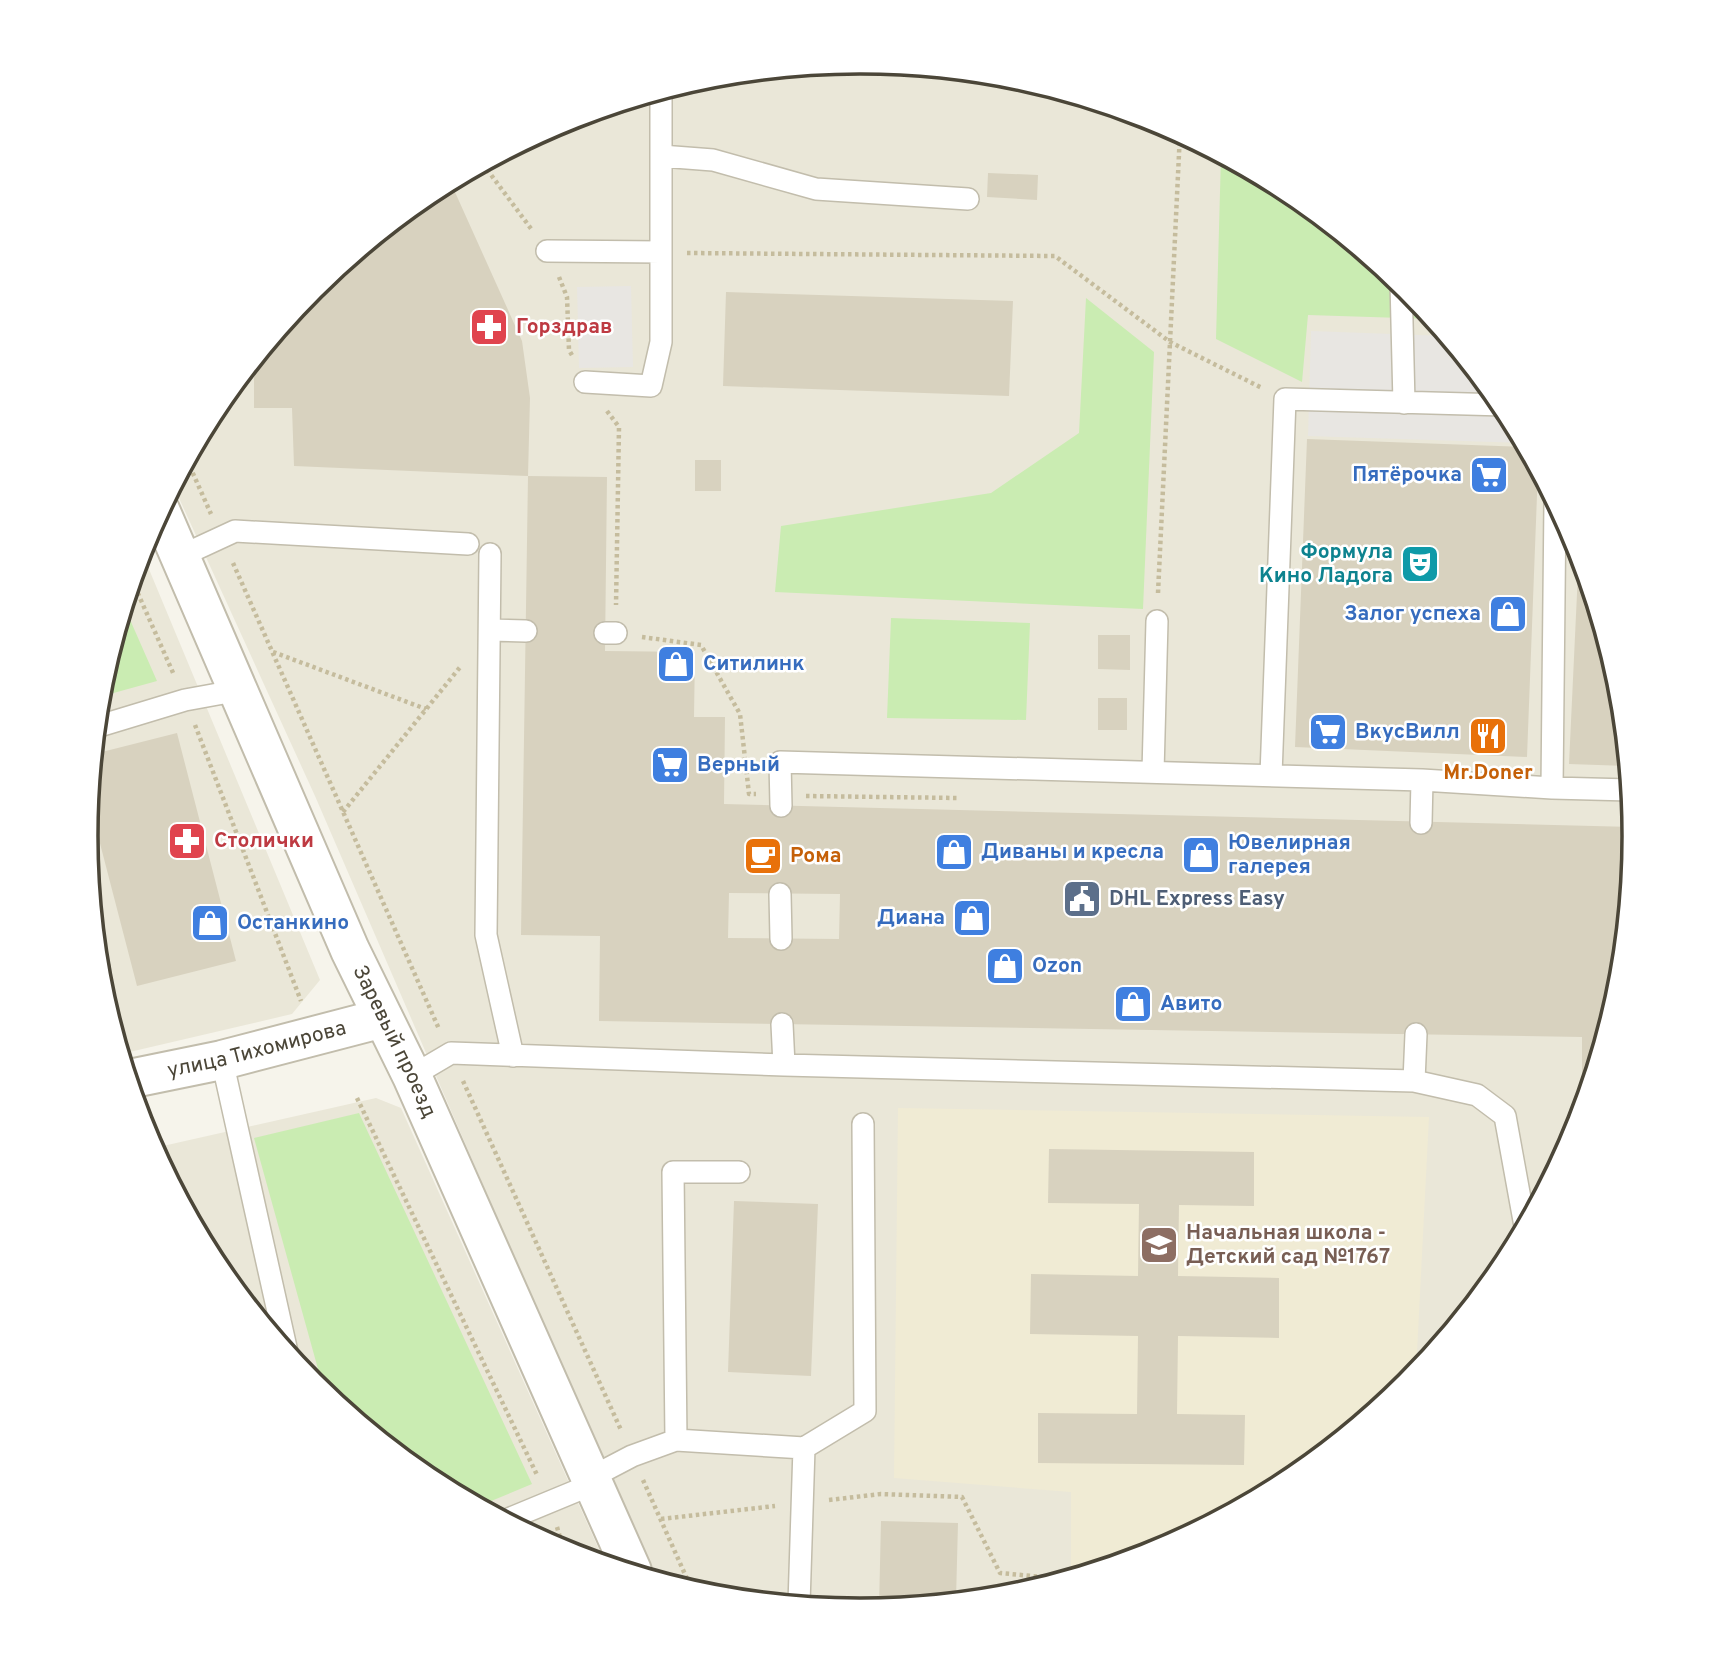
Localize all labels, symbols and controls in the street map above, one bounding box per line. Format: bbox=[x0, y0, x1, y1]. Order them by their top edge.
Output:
pharmacy icon: Горздрав bbox=[468, 306, 510, 348]
place label: Горздрав bbox=[516, 314, 612, 341]
supermarket icon: Пятёрочка bbox=[1468, 454, 1510, 496]
place label: Пятёрочка bbox=[1352, 462, 1462, 489]
place label: Формула Кино Ладога bbox=[1259, 539, 1393, 590]
theatre icon: Формула Кино Ладога bbox=[1399, 543, 1441, 585]
shop icon: Залог успеха bbox=[1487, 593, 1529, 635]
place label: Залог успеха bbox=[1344, 601, 1481, 628]
shop icon: Ситилинк bbox=[655, 643, 697, 685]
place label: Ситилинк bbox=[703, 651, 805, 678]
supermarket icon: ВкусВилл bbox=[1307, 711, 1349, 753]
restaurant icon: Mr.Doner bbox=[1467, 715, 1509, 757]
place label: ВкусВилл bbox=[1355, 719, 1460, 746]
supermarket icon: Верный bbox=[649, 744, 691, 786]
place label: Верный bbox=[697, 752, 780, 779]
place label: Mr.Doner bbox=[1443, 760, 1533, 787]
pharmacy icon: Столички bbox=[166, 820, 208, 862]
place label: Столички bbox=[214, 828, 314, 855]
place label: Ювелирная галерея bbox=[1228, 830, 1351, 881]
shop icon: Диваны и кресла bbox=[933, 831, 975, 873]
shop icon: Ювелирная галерея bbox=[1180, 834, 1222, 876]
cafe icon: Рома bbox=[742, 835, 784, 877]
place label: Диваны и кресла bbox=[981, 839, 1164, 866]
place label: Рома bbox=[790, 843, 841, 870]
public building icon: DHL Express Easy bbox=[1061, 878, 1103, 920]
place label: DHL Express Easy bbox=[1109, 886, 1285, 913]
shop icon: Диана bbox=[951, 897, 993, 939]
shop icon: Останкино bbox=[189, 902, 231, 944]
place label: Диана bbox=[877, 905, 945, 932]
place label: Останкино bbox=[237, 910, 349, 937]
shop icon: Ozon bbox=[984, 945, 1026, 987]
place label: Ozon bbox=[1032, 953, 1082, 980]
street label: Заревый проезд bbox=[346, 961, 442, 1122]
shop icon: Авито bbox=[1112, 983, 1154, 1025]
place label: Авито bbox=[1160, 991, 1222, 1018]
street label: улица Тихомирова bbox=[165, 1015, 349, 1084]
place label: Начальная школа - Детский сад №1767 bbox=[1186, 1220, 1390, 1271]
school or university icon: Начальная школа - Детский сад №1767 bbox=[1138, 1224, 1180, 1266]

